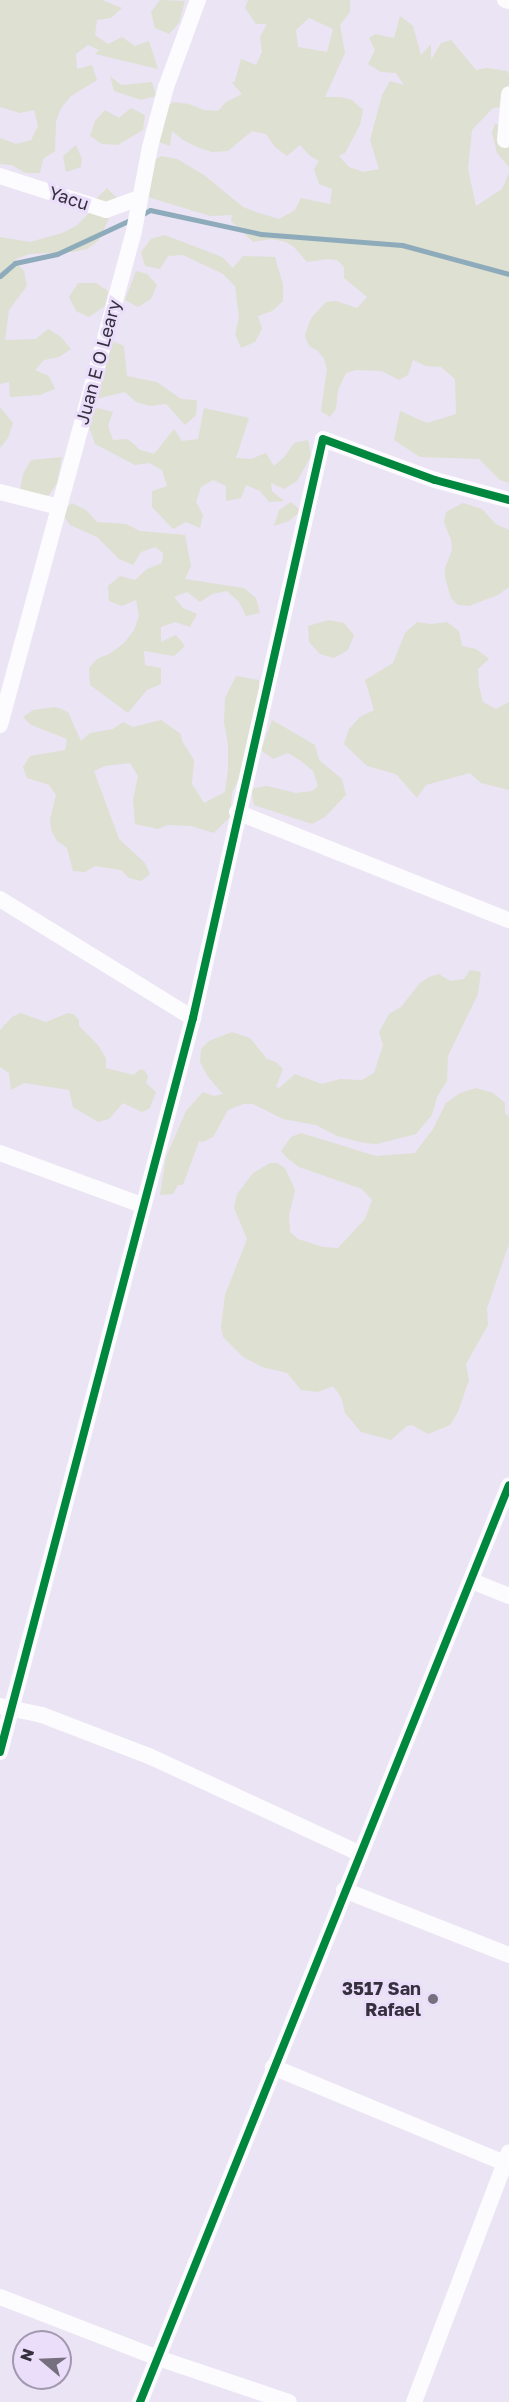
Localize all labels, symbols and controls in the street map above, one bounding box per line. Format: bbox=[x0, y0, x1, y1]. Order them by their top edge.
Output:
street label: Yacu bbox=[46, 181, 92, 215]
street label: Juan E O Leary bbox=[71, 297, 125, 427]
place label: 3517 San Rafael bbox=[342, 1978, 421, 2020]
marker: 3517 San Rafael bbox=[426, 1992, 440, 2006]
north arrow bbox=[12, 2330, 72, 2390]
text: N bbox=[15, 2346, 38, 2364]

